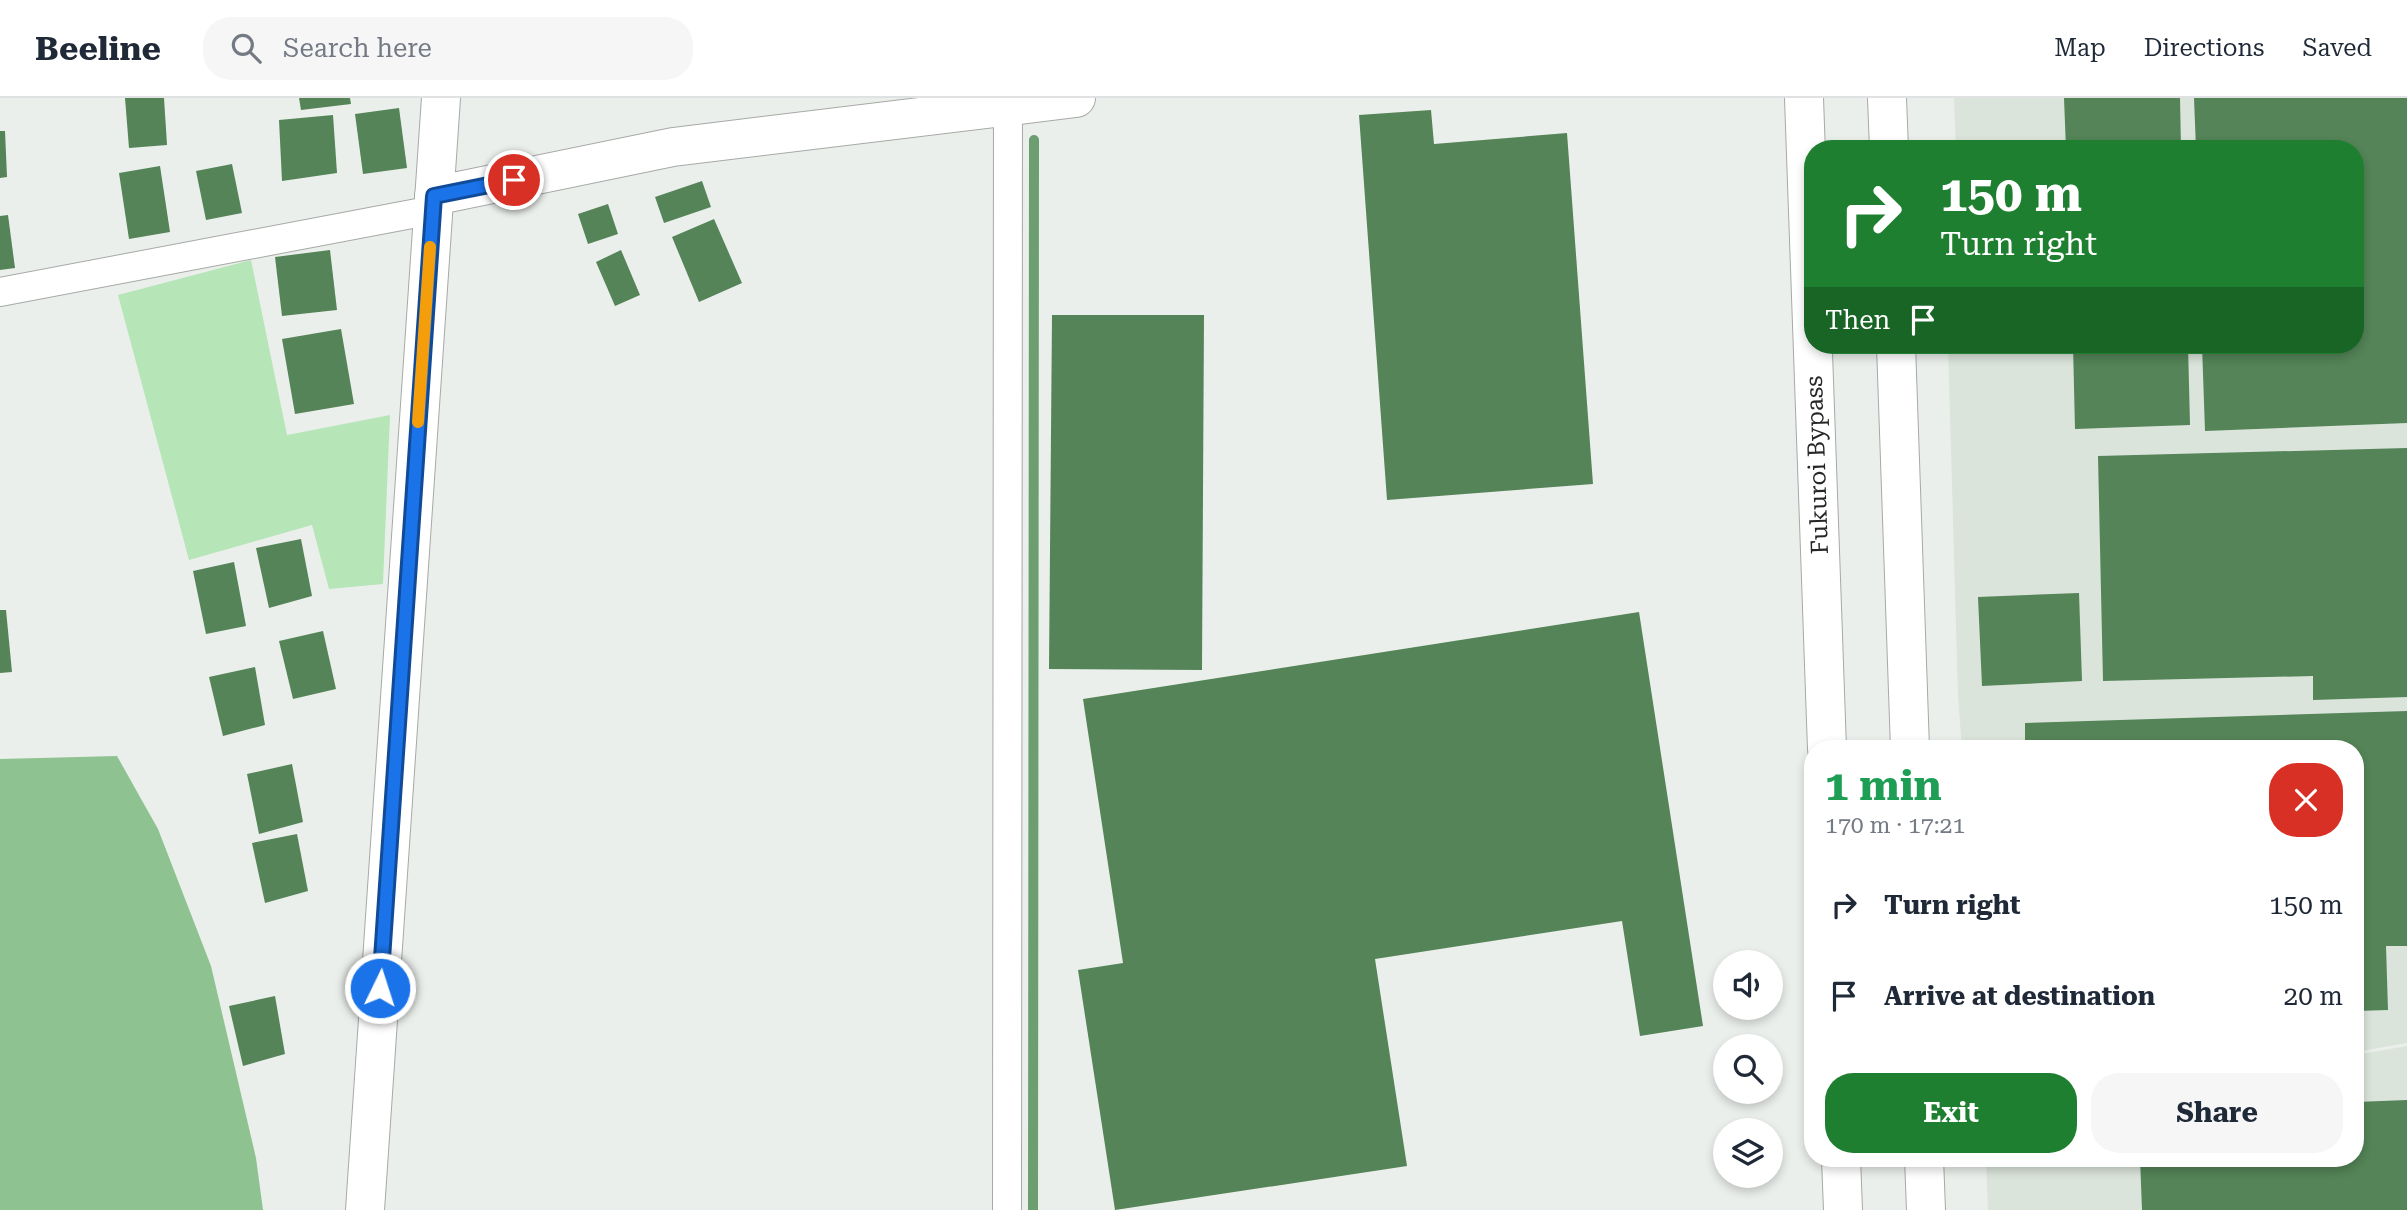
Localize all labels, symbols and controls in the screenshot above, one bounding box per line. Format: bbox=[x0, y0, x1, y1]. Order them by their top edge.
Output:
search box bbox=[203, 17, 693, 80]
text: Beeline bbox=[35, 29, 161, 68]
icon: search bbox=[227, 29, 265, 67]
text: Search here bbox=[283, 33, 432, 63]
text: Map bbox=[2054, 34, 2106, 62]
text: Directions bbox=[2144, 34, 2264, 62]
text: Saved bbox=[2302, 34, 2372, 62]
pin bbox=[484, 150, 544, 210]
icon: arrive bbox=[495, 161, 533, 199]
text: 150 m bbox=[1940, 166, 2082, 223]
icon: right bbox=[1825, 168, 1916, 259]
text: Turn right bbox=[1940, 225, 2097, 263]
icon: arrive bbox=[1904, 301, 1942, 339]
text: Then bbox=[1825, 305, 1890, 335]
street label: Fukuroi Bypass bbox=[1800, 375, 1834, 555]
text: 1 min bbox=[1825, 761, 1942, 810]
button: close bbox=[2269, 763, 2343, 837]
text: 170 m · 17:21 bbox=[1825, 812, 1965, 839]
icon: right bbox=[1825, 886, 1863, 924]
text: Turn right bbox=[1884, 890, 2020, 920]
text: 150 m bbox=[2269, 890, 2343, 920]
map controls bbox=[1713, 950, 1783, 1188]
button: sound bbox=[1713, 950, 1783, 1020]
position arrow bbox=[343, 951, 417, 1025]
icon: arrive bbox=[1825, 977, 1863, 1015]
text: Arrive at destination bbox=[1884, 981, 2155, 1011]
text: 20 m bbox=[2284, 981, 2343, 1011]
button: search bbox=[1713, 1034, 1783, 1104]
button: Exit bbox=[1825, 1073, 2077, 1153]
button: Share bbox=[2091, 1073, 2343, 1153]
button: layers bbox=[1713, 1118, 1783, 1188]

